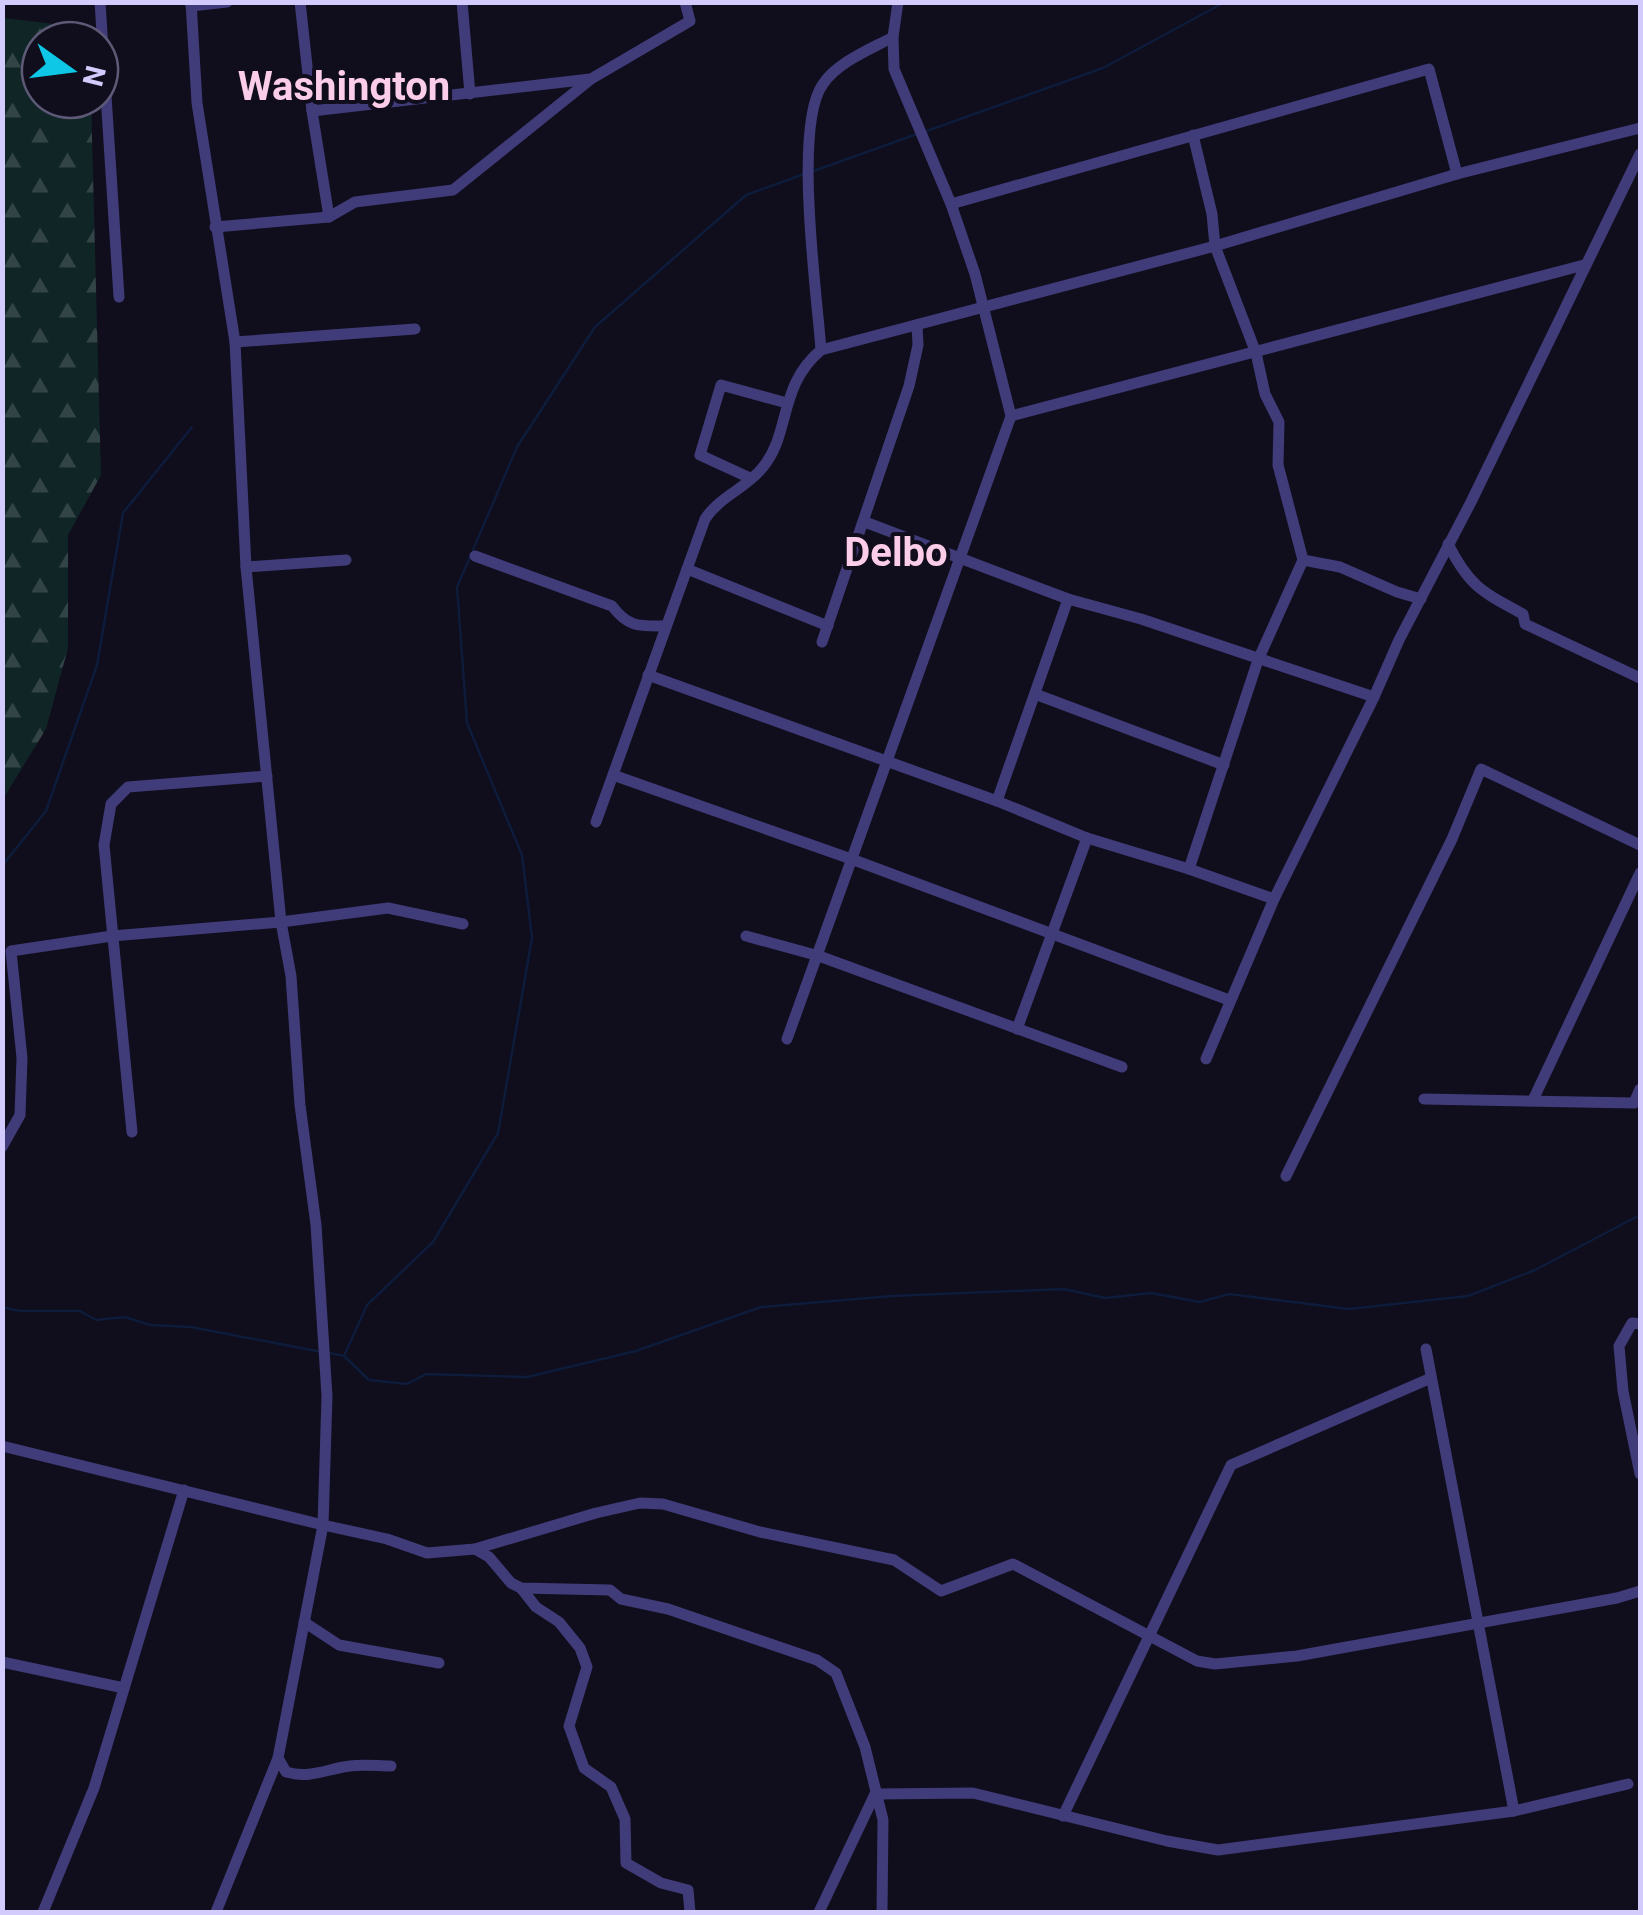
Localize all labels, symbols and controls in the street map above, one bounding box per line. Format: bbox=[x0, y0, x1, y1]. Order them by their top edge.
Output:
north arrow bbox=[20, 20, 120, 120]
text: N bbox=[75, 62, 112, 90]
district label: Washington bbox=[238, 63, 450, 110]
district label: Delbo bbox=[844, 529, 948, 576]

